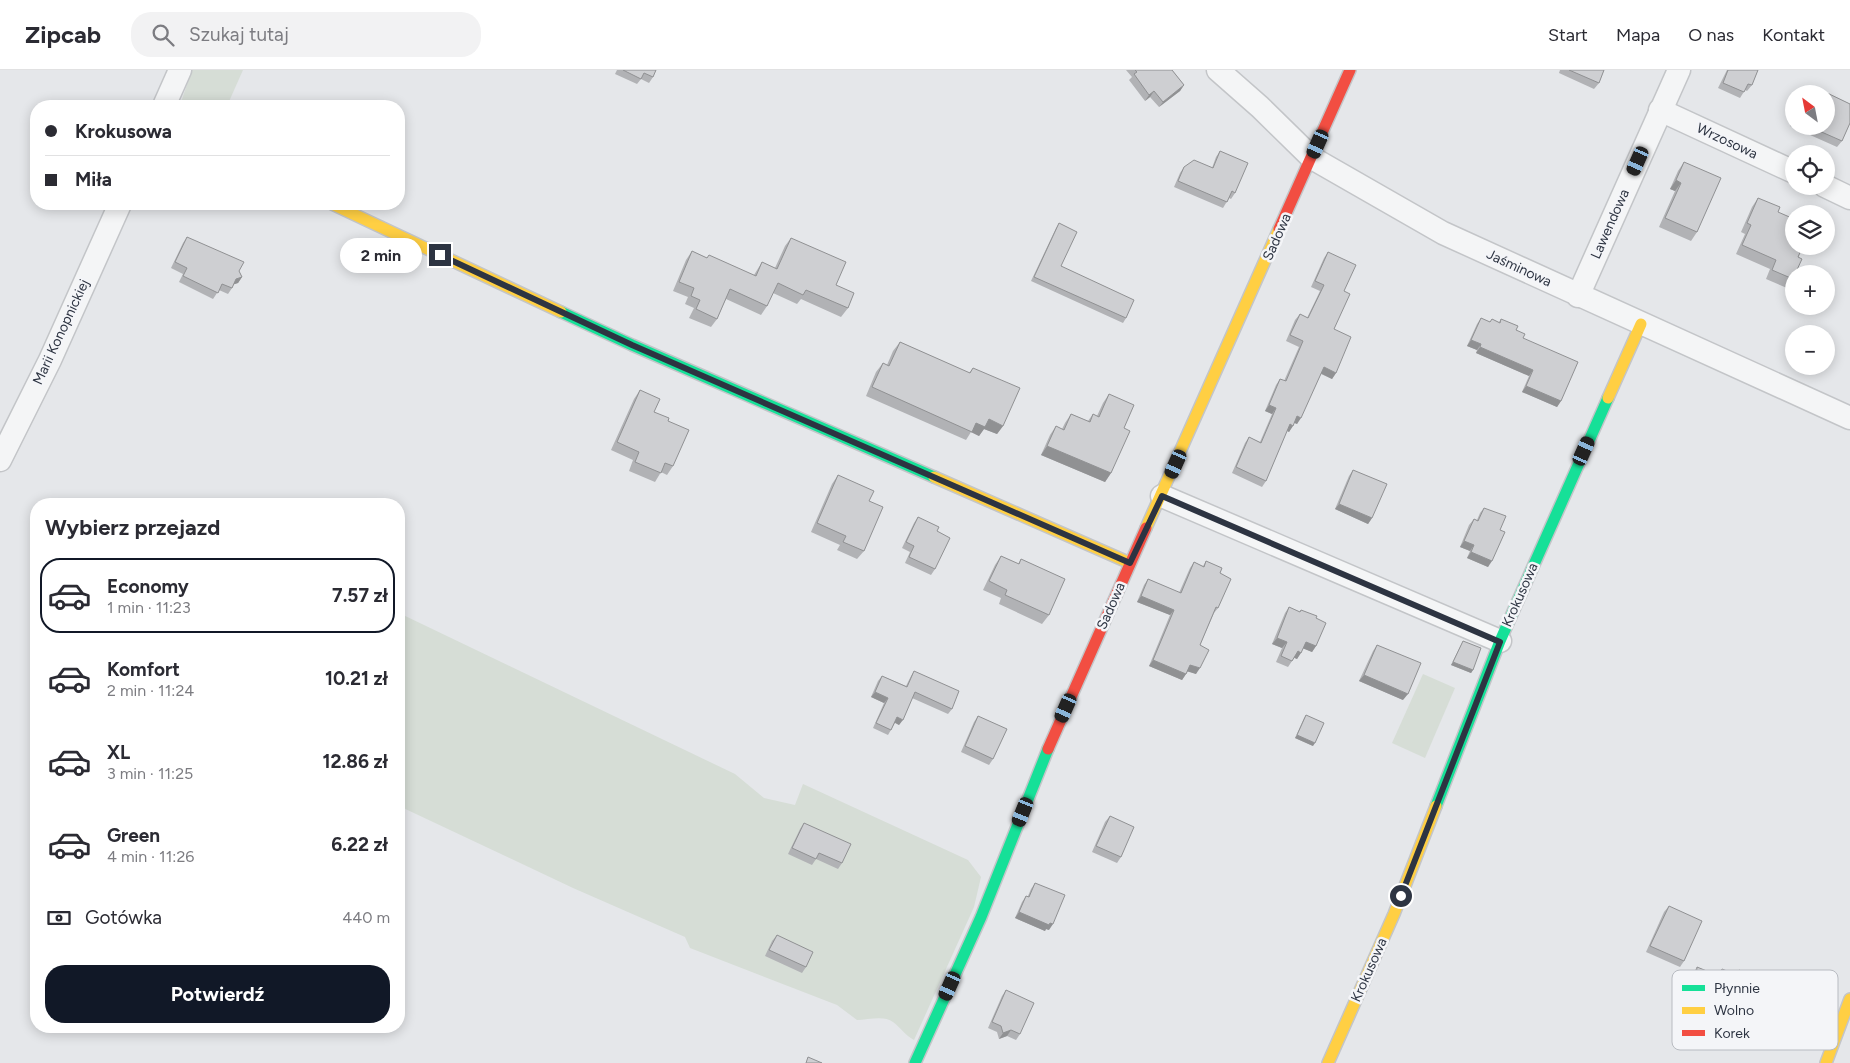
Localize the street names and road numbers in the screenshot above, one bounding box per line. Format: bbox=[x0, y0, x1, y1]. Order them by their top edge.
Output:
street label: Wrzosowa bbox=[1694, 119, 1760, 163]
street label: Lawendowa bbox=[1587, 186, 1633, 262]
street label: Sadowa bbox=[1259, 211, 1295, 263]
street label: Jaśminowa bbox=[1484, 246, 1554, 290]
street label: Marii Konopnickiej bbox=[29, 277, 93, 387]
street label: Krokusowa bbox=[1498, 560, 1542, 630]
street label: Sadowa bbox=[1093, 580, 1129, 632]
street label: Krokusowa bbox=[1347, 935, 1391, 1005]

